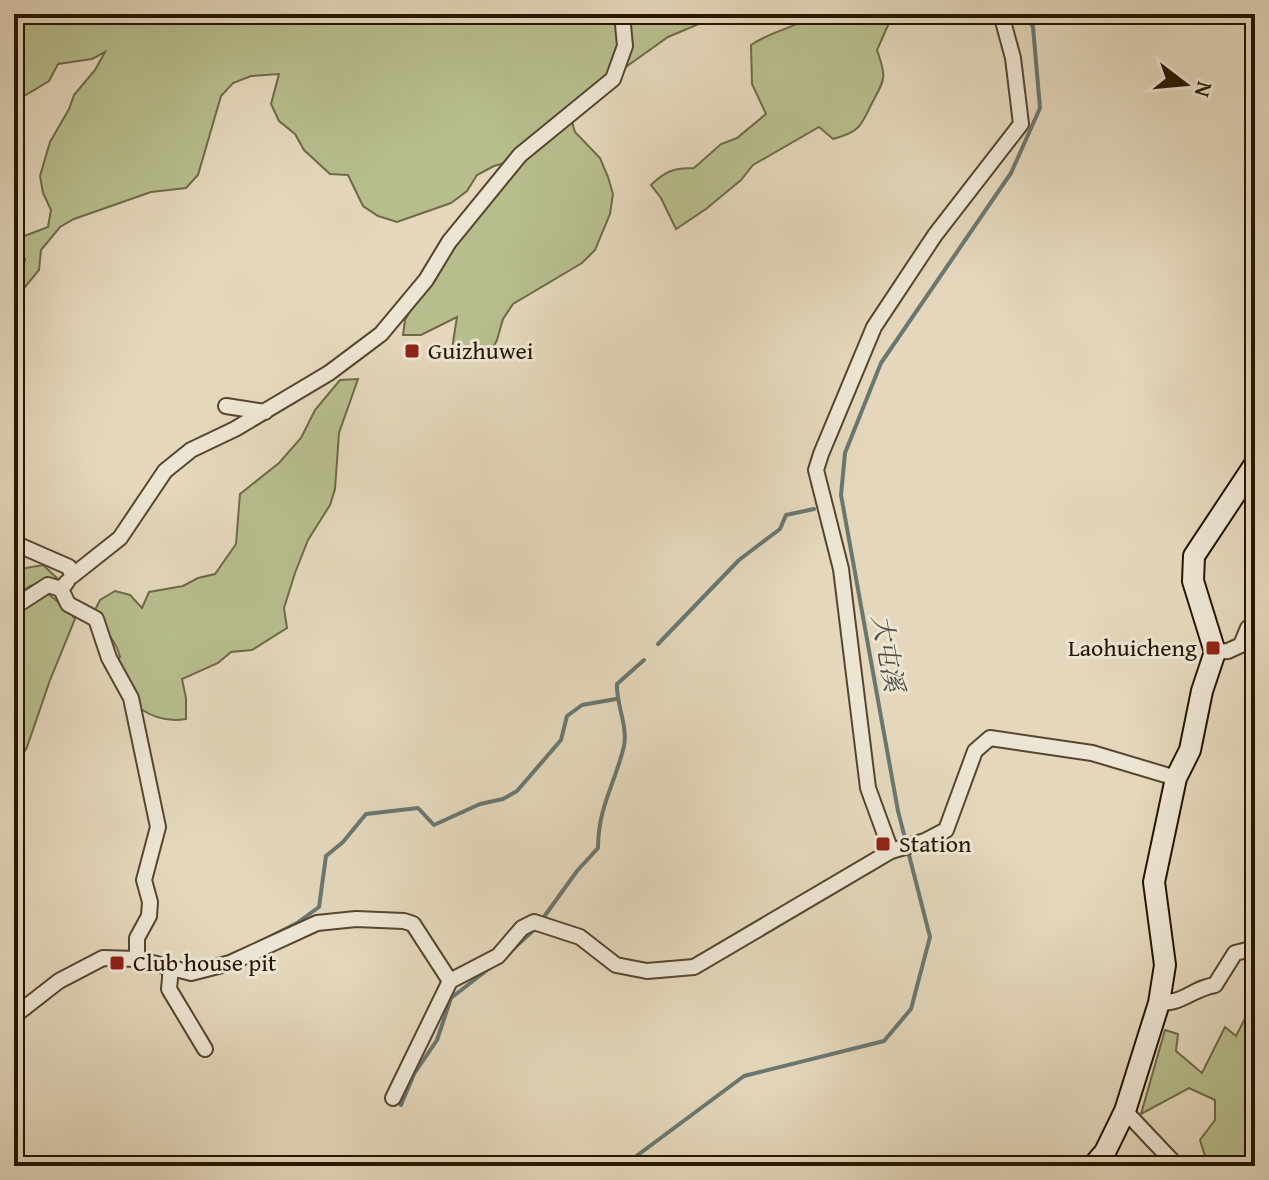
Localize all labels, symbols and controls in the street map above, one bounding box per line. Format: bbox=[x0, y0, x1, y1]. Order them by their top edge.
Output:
north arrow bbox=[1145, 44, 1225, 124]
text: N bbox=[1187, 78, 1222, 101]
place label: Guizhuwei bbox=[428, 333, 534, 368]
marker: Guizhuwei bbox=[403, 342, 421, 360]
water label: 大屯溪 bbox=[863, 611, 915, 698]
place label: Laohuicheng bbox=[1068, 630, 1197, 665]
marker: Laohuicheng bbox=[1204, 639, 1222, 657]
place label: Station bbox=[899, 826, 972, 861]
marker: Station bbox=[874, 835, 892, 853]
place label: Club house pit bbox=[133, 945, 277, 980]
marker: Club house pit bbox=[108, 954, 126, 972]

